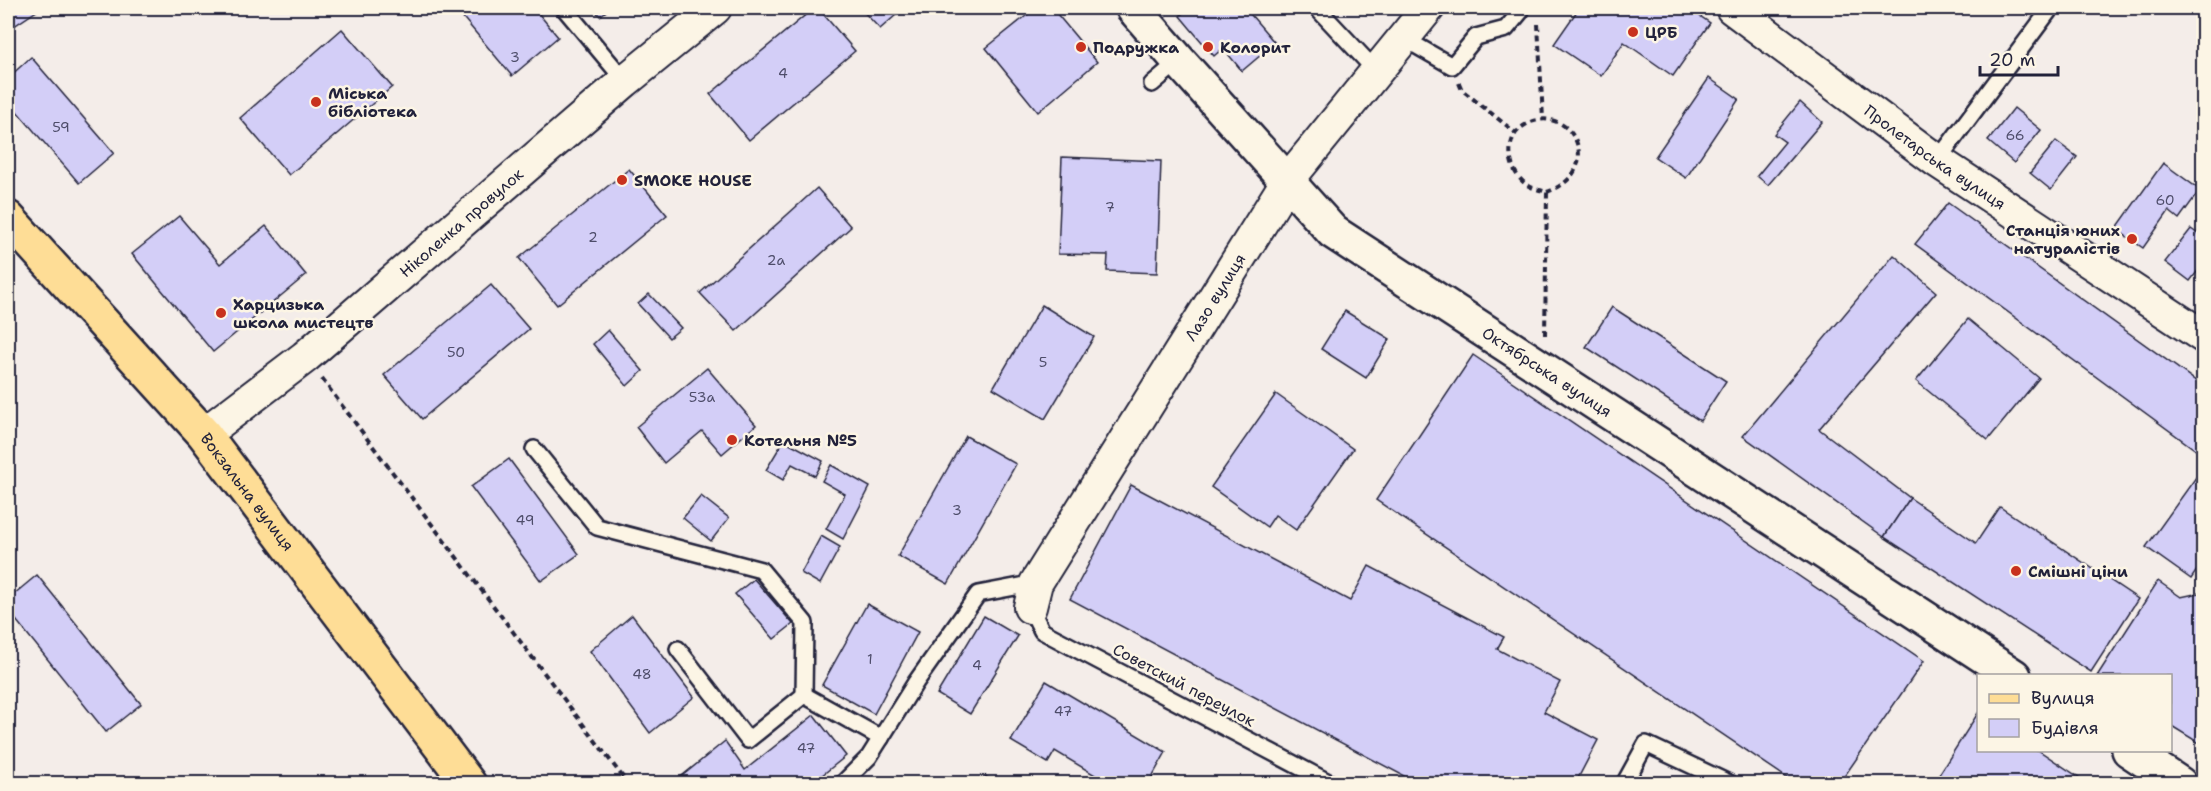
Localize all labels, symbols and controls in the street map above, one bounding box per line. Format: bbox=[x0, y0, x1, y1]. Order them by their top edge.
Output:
place label: ЦРБ bbox=[1645, 22, 1677, 43]
marker: ЦРБ bbox=[1626, 25, 1640, 39]
place label: Подружка bbox=[1093, 37, 1179, 58]
place label: Колорит bbox=[1220, 37, 1291, 58]
scale bar bbox=[1980, 39, 2058, 77]
marker: Подружка bbox=[1074, 40, 1088, 54]
marker: Колорит bbox=[1201, 40, 1215, 54]
house number: 3 bbox=[510, 48, 520, 66]
text: 20 m bbox=[1989, 48, 2035, 72]
house number: 4 bbox=[778, 64, 788, 82]
place label: Міська бібліотека bbox=[328, 83, 417, 122]
marker: Міська бібліотека bbox=[309, 95, 323, 109]
street label: Пролетарська вулиця bbox=[1860, 100, 2010, 214]
house number: 59 bbox=[52, 118, 70, 136]
house number: 66 bbox=[2005, 126, 2025, 144]
street label: Ніколенка провулок bbox=[395, 163, 528, 282]
place label: SMOKE HOUSE bbox=[634, 170, 752, 191]
marker: SMOKE HOUSE bbox=[615, 173, 629, 187]
house number: 60 bbox=[2155, 191, 2175, 209]
house number: 7 bbox=[1105, 198, 1115, 216]
place label: Станція юних натуралістів bbox=[2006, 220, 2120, 259]
house number: 2 bbox=[588, 228, 598, 246]
marker: Станція юних натуралістів bbox=[2125, 232, 2139, 246]
street label: Лазо вулиця bbox=[1180, 249, 1250, 345]
house number: 2а bbox=[767, 251, 786, 269]
place label: Харцизька школа мистецтв bbox=[233, 294, 374, 333]
marker: Харцизька школа мистецтв bbox=[214, 306, 228, 320]
street label: Октябрська вулиця bbox=[1478, 322, 1616, 422]
house number: 50 bbox=[447, 343, 465, 361]
house number: 5 bbox=[1039, 353, 1047, 371]
house number: 53а bbox=[689, 388, 716, 406]
street label: Вокзальна вулиця bbox=[196, 428, 299, 555]
place label: Котельня №5 bbox=[744, 430, 857, 451]
marker: Котельня №5 bbox=[725, 433, 739, 447]
house number: 3 bbox=[952, 501, 962, 519]
house number: 49 bbox=[516, 511, 535, 529]
place label: Смішні ціни bbox=[2028, 561, 2128, 582]
marker: Смішні ціни bbox=[2009, 564, 2023, 578]
street label: Советский переулок bbox=[1109, 639, 1259, 732]
house number: 1 bbox=[867, 650, 873, 668]
house number: 4 bbox=[972, 656, 982, 674]
house number: 48 bbox=[632, 665, 652, 683]
legend bbox=[1977, 674, 2172, 752]
text: Вулиця bbox=[2031, 686, 2095, 710]
house number: 47 bbox=[1054, 702, 1072, 720]
text: Будівля bbox=[2031, 716, 2099, 740]
house number: 47 bbox=[797, 739, 815, 757]

